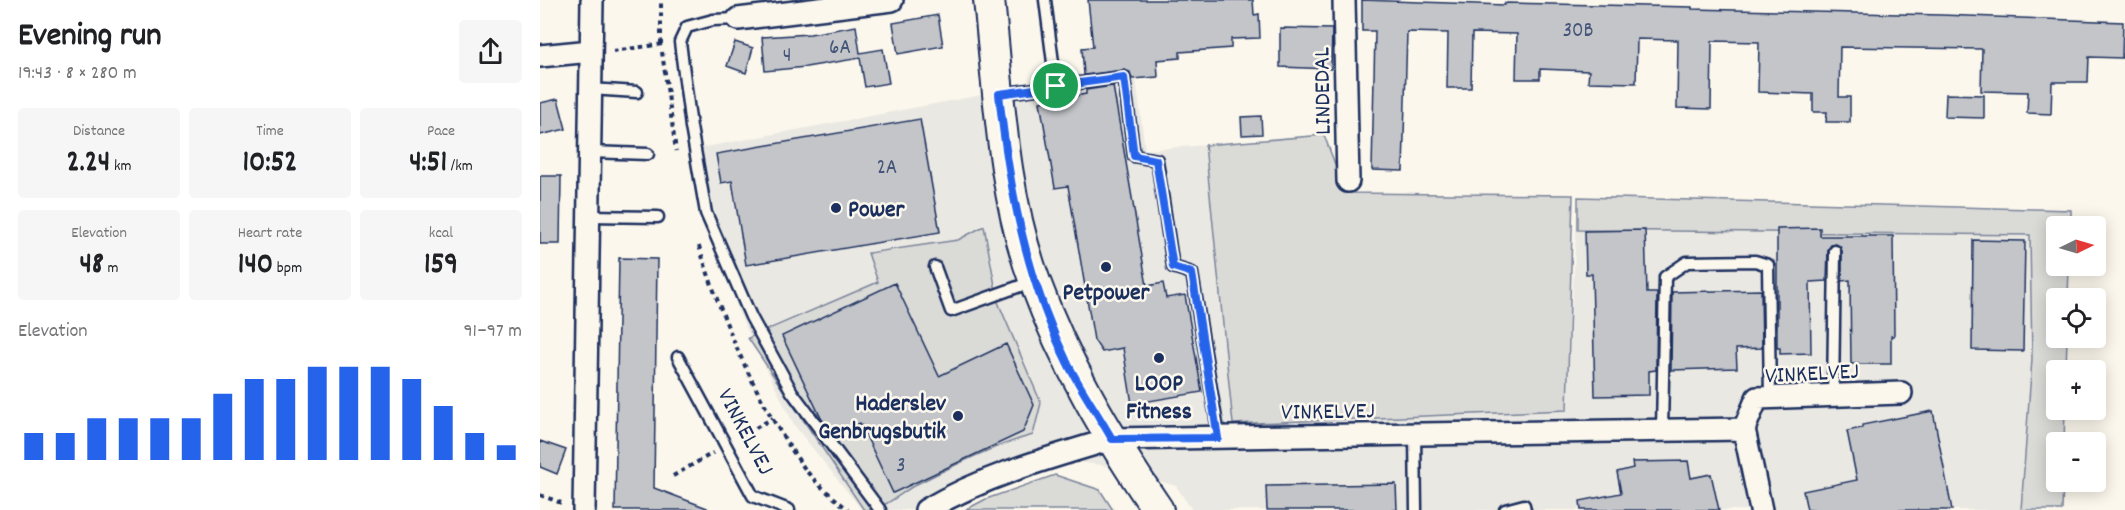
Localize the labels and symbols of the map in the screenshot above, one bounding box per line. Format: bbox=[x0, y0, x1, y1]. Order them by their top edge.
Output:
house number: 30B bbox=[1563, 17, 1593, 47]
house number: 6A bbox=[829, 34, 851, 64]
house number: 4 bbox=[783, 42, 791, 72]
street label: LINDEDAL bbox=[1306, 47, 1342, 135]
pin bbox=[1030, 60, 1081, 111]
house number: 2A bbox=[877, 154, 897, 184]
place label: Power bbox=[848, 194, 906, 228]
marker: Power bbox=[829, 201, 843, 215]
north arrow bbox=[2046, 216, 2106, 276]
marker: Petpower bbox=[1099, 260, 1113, 274]
place label: Petpower bbox=[1063, 277, 1151, 311]
marker: LOOP Fitness bbox=[1152, 351, 1166, 365]
street label: VINKELVEJ bbox=[1764, 356, 1860, 394]
place label: LOOP Fitness bbox=[1126, 368, 1192, 430]
street label: VINKELVEJ bbox=[707, 383, 781, 482]
place label: Haderslev Genbrugsbutik bbox=[818, 388, 947, 450]
street label: VINKELVEJ bbox=[1281, 395, 1375, 431]
marker: Haderslev Genbrugsbutik bbox=[951, 409, 965, 423]
house number: 3 bbox=[896, 452, 906, 482]

